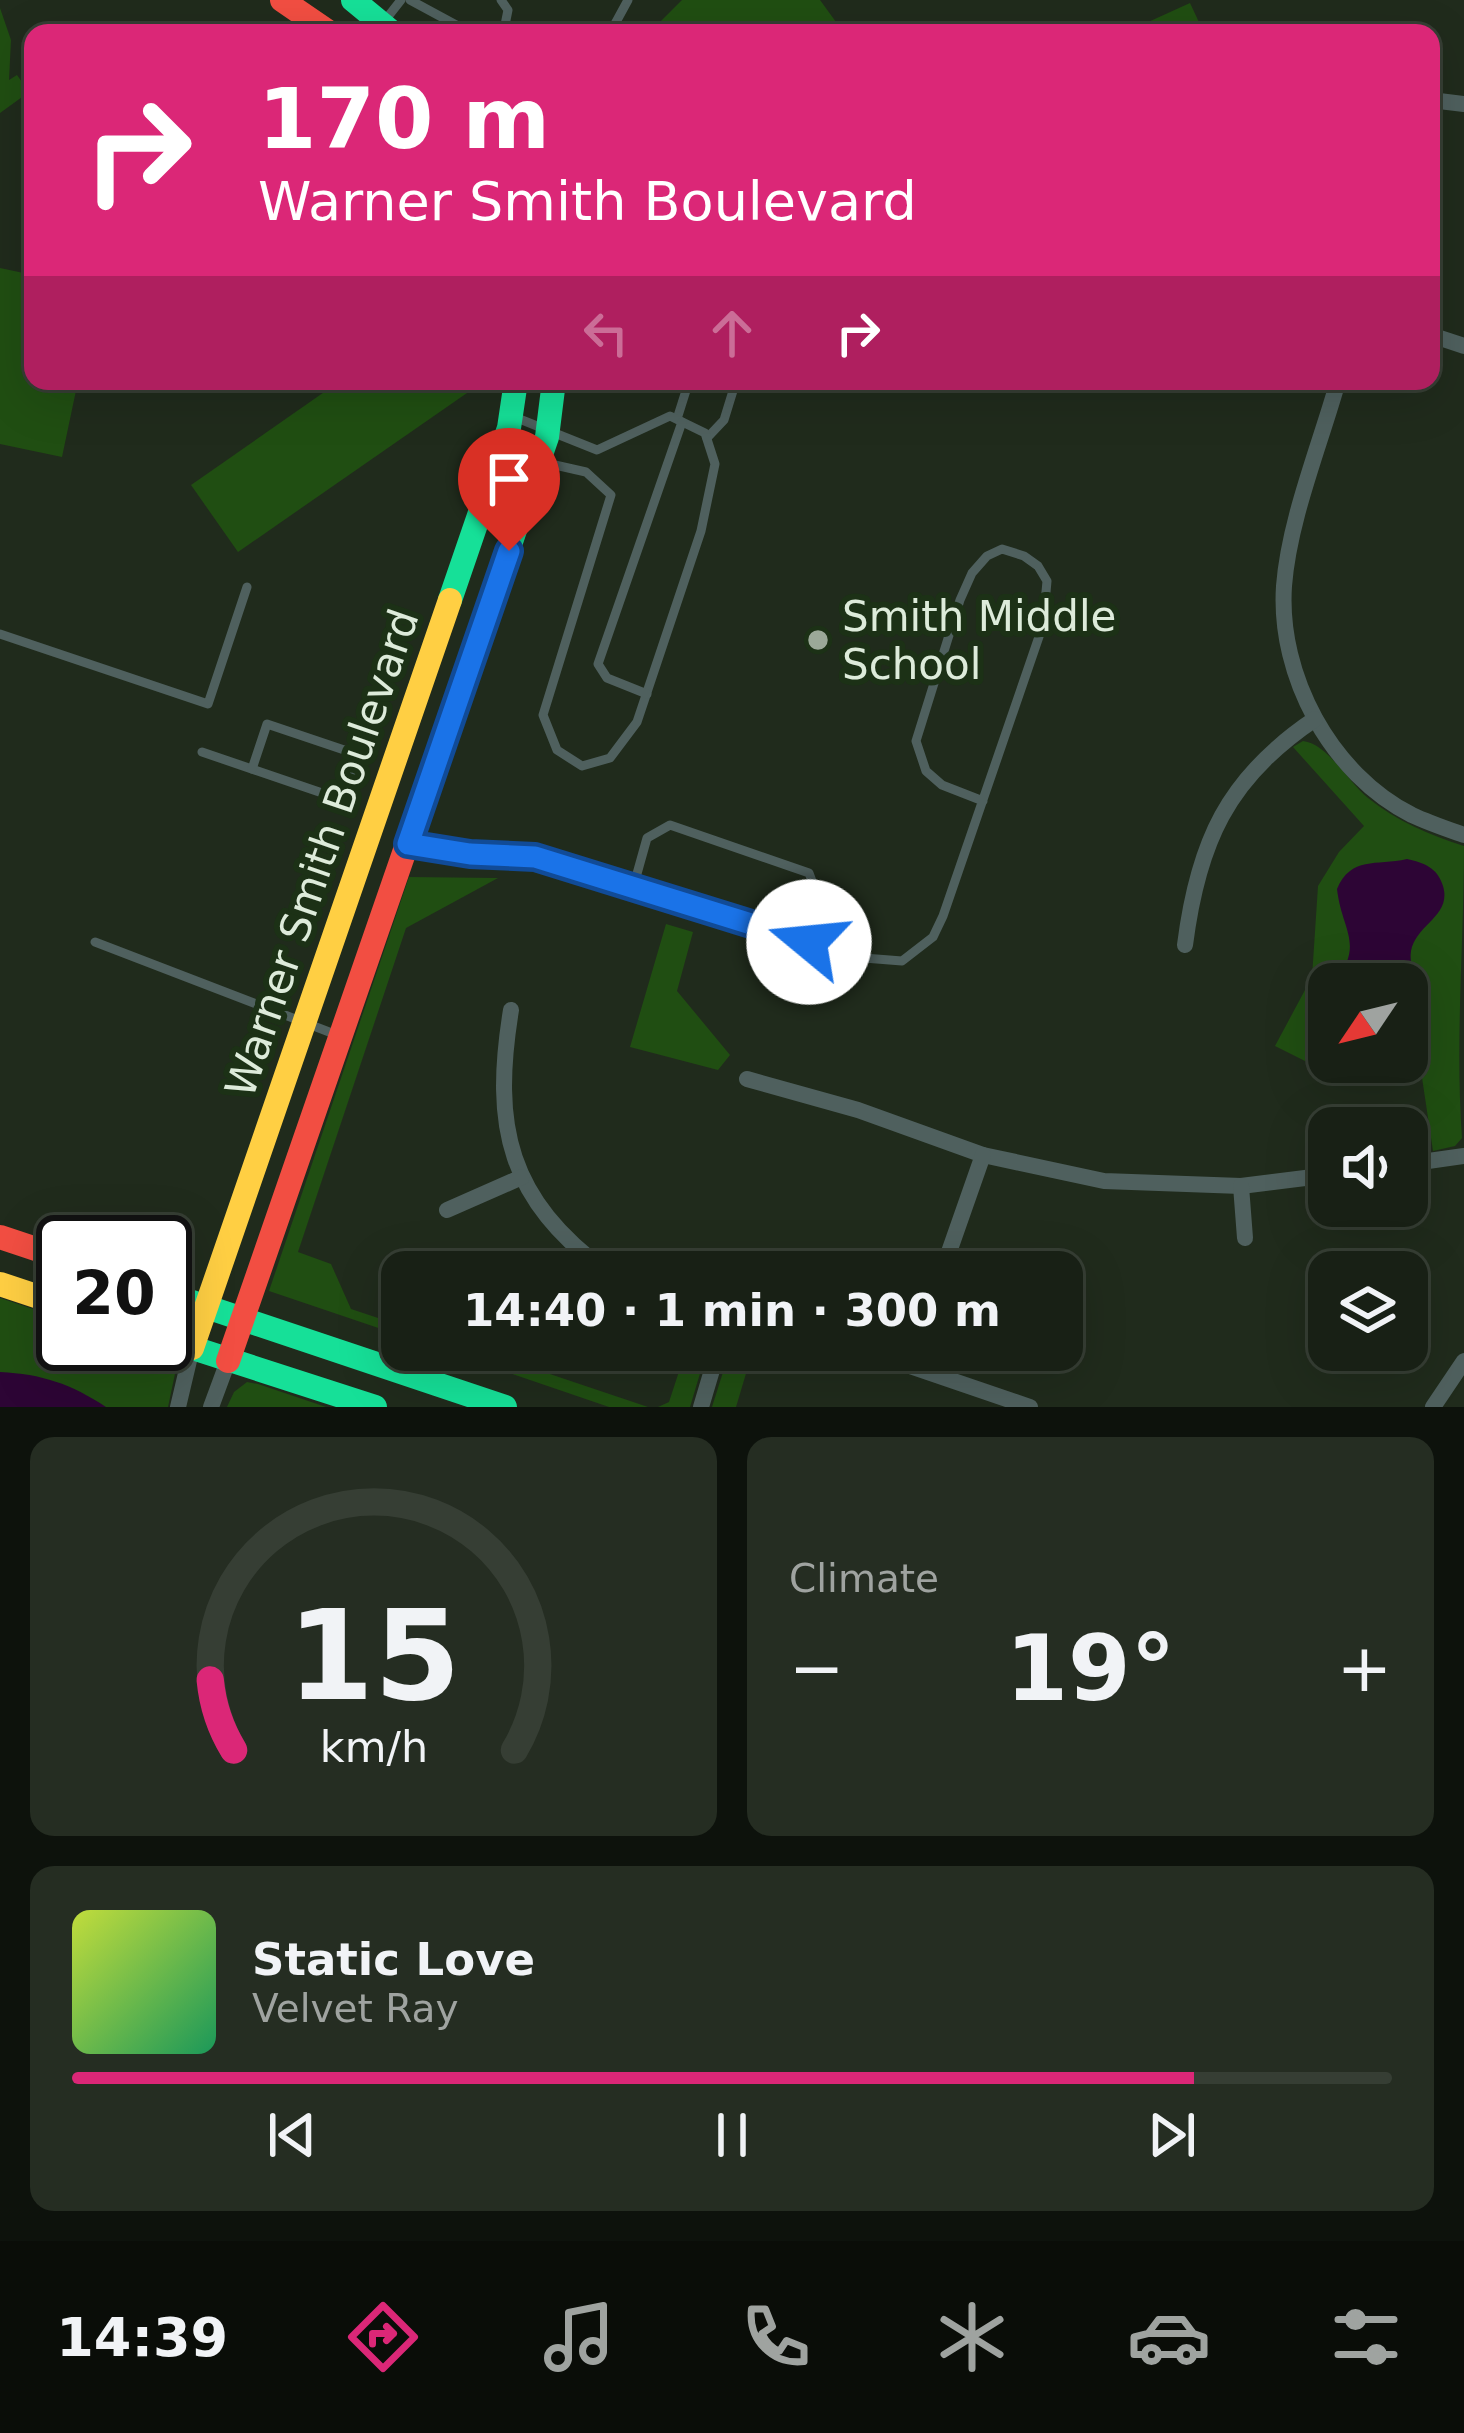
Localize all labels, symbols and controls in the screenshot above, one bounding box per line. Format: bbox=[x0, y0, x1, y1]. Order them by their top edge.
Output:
text: 170 m bbox=[258, 70, 550, 168]
icon: right bbox=[60, 72, 216, 228]
text: Warner Smith Boulevard bbox=[258, 170, 917, 233]
icon: left bbox=[573, 300, 639, 366]
icon: ahead bbox=[699, 300, 765, 366]
icon: right bbox=[825, 300, 891, 366]
pin bbox=[458, 428, 560, 551]
icon: arrive bbox=[476, 446, 542, 512]
place label: Smith Middle School bbox=[842, 592, 1116, 689]
street label: Warner Smith Boulevard bbox=[215, 603, 429, 1103]
marker: Smith Middle School bbox=[805, 627, 831, 653]
position arrow bbox=[746, 879, 872, 1005]
north arrow bbox=[1308, 963, 1428, 1083]
map controls bbox=[1308, 963, 1428, 1371]
button: sound bbox=[1308, 1107, 1428, 1227]
speed limit sign: 20 bbox=[36, 1215, 192, 1371]
button: layers bbox=[1308, 1251, 1428, 1371]
text: 14:40 · 1 min · 300 m bbox=[463, 1284, 1001, 1337]
text: Climate bbox=[789, 1556, 939, 1601]
text: 15 bbox=[287, 1583, 460, 1728]
text: 19° bbox=[1005, 1616, 1176, 1721]
text: − bbox=[789, 1630, 844, 1707]
text: + bbox=[1337, 1630, 1392, 1707]
text: km/h bbox=[319, 1721, 428, 1771]
text: Static Love bbox=[252, 1933, 535, 1986]
text: Velvet Ray bbox=[252, 1986, 458, 2031]
icon: previous bbox=[259, 2102, 325, 2168]
icon: pause bbox=[699, 2102, 765, 2168]
icon: next bbox=[1139, 2102, 1205, 2168]
icon: directions bbox=[341, 2295, 425, 2379]
icon: music bbox=[537, 2295, 621, 2379]
icon: phone bbox=[734, 2295, 818, 2379]
icon: climate bbox=[930, 2295, 1014, 2379]
icon: car bbox=[1127, 2295, 1211, 2379]
icon: filters bbox=[1324, 2295, 1408, 2379]
text: 14:39 bbox=[56, 2306, 228, 2369]

